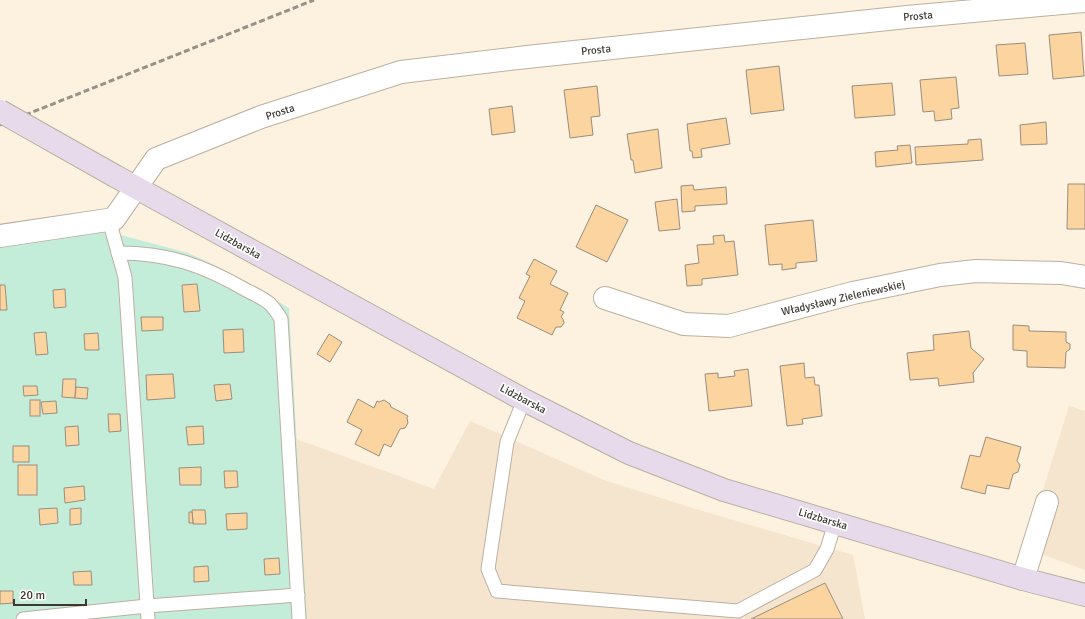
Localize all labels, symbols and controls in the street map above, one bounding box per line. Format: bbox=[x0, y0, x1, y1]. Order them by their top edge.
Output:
street label: Prosta bbox=[903, 8, 934, 24]
street label: Prosta bbox=[580, 42, 612, 58]
street label: Prosta bbox=[264, 101, 297, 123]
street label: Lidzbarska bbox=[213, 226, 264, 262]
street label: Władysławy Zieleniewskiej bbox=[780, 277, 906, 319]
street label: Lidzbarska bbox=[498, 381, 549, 417]
street label: Lidzbarska bbox=[797, 505, 849, 533]
scale bar bbox=[14, 581, 86, 607]
text: 20 m bbox=[20, 588, 45, 603]

